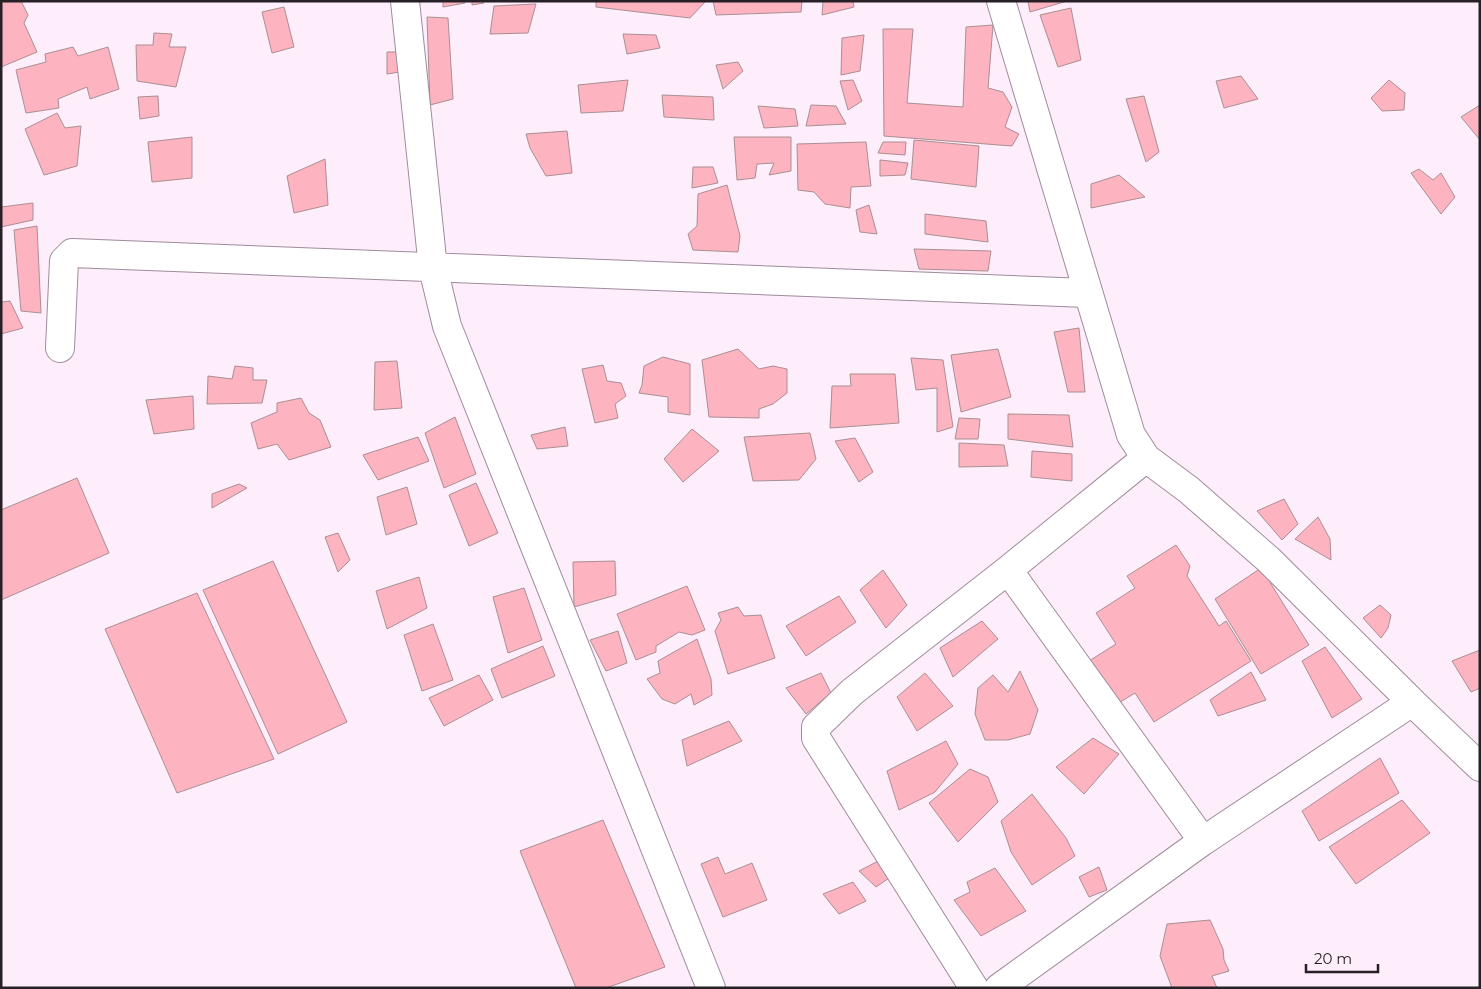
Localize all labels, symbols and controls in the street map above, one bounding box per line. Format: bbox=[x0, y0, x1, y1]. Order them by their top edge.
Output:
scale bar bbox=[1306, 942, 1378, 974]
text: 20 m bbox=[1314, 949, 1352, 968]

